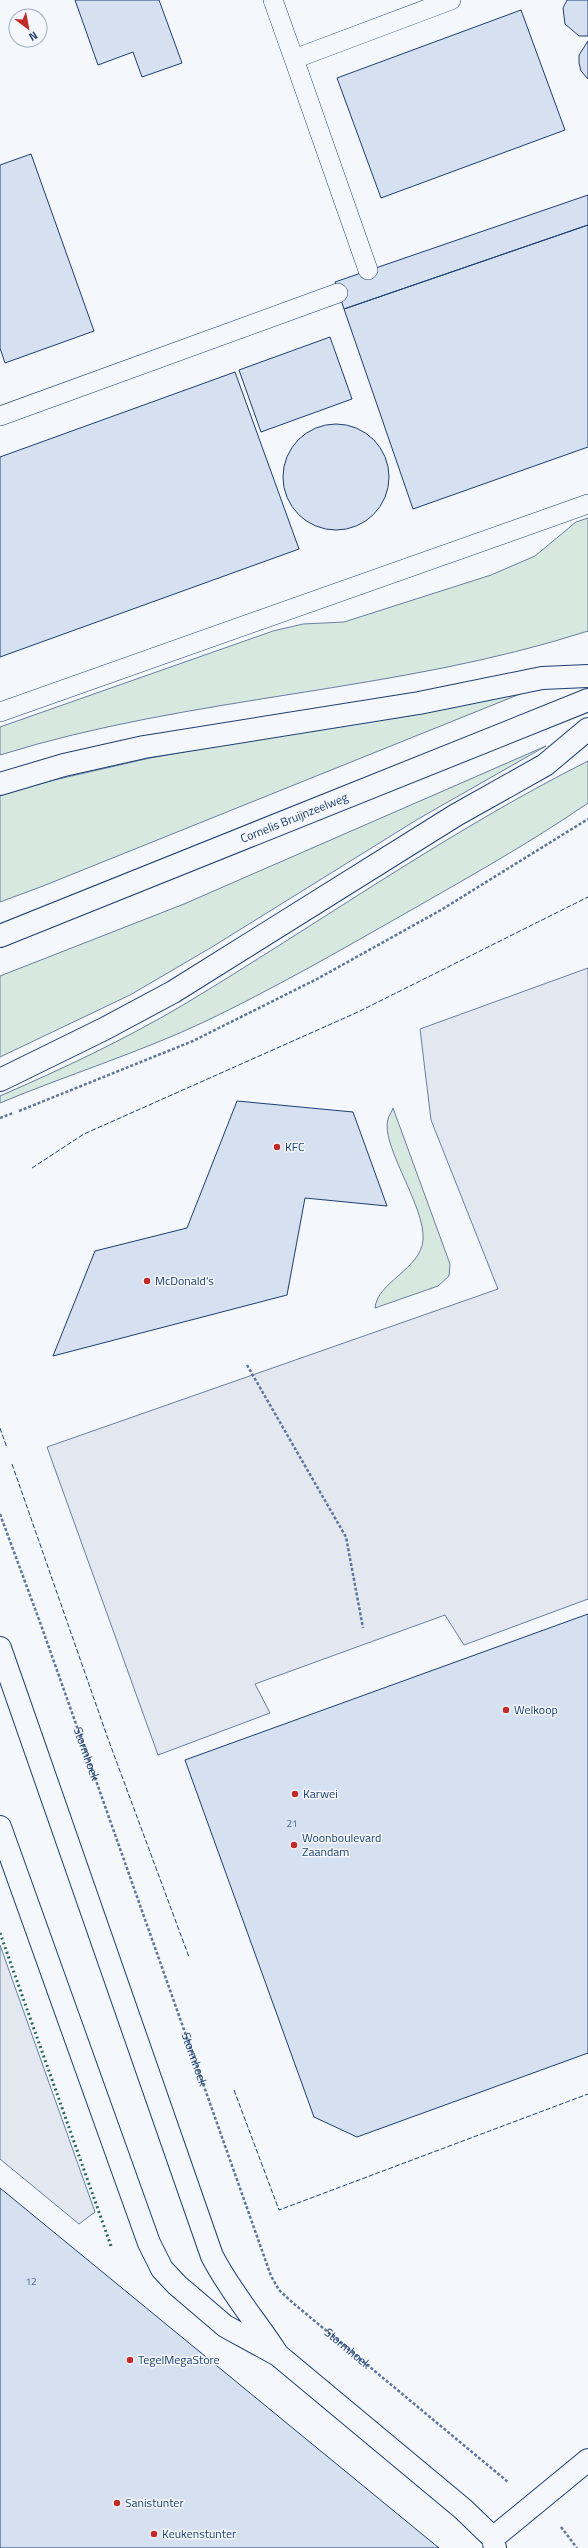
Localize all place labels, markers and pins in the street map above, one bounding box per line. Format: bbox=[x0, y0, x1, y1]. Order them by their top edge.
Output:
place label: KFC bbox=[285, 1137, 305, 1156]
marker: KFC bbox=[272, 1142, 282, 1152]
place label: McDonald's bbox=[155, 1271, 214, 1290]
marker: McDonald's bbox=[142, 1276, 152, 1286]
place label: Welkoop bbox=[514, 1700, 558, 1719]
marker: Welkoop bbox=[501, 1705, 511, 1715]
place label: Karwei bbox=[303, 1784, 338, 1803]
marker: Karwei bbox=[290, 1789, 300, 1799]
place label: Woonboulevard Zaandam bbox=[302, 1828, 381, 1861]
marker: Woonboulevard Zaandam bbox=[289, 1840, 299, 1850]
place label: TegelMegaStore bbox=[138, 2350, 220, 2369]
marker: TegelMegaStore bbox=[125, 2355, 135, 2365]
place label: Sanistunter bbox=[125, 2493, 184, 2512]
marker: Sanistunter bbox=[112, 2498, 122, 2508]
place label: Keukenstunter bbox=[162, 2524, 236, 2543]
marker: Keukenstunter bbox=[149, 2529, 159, 2539]

